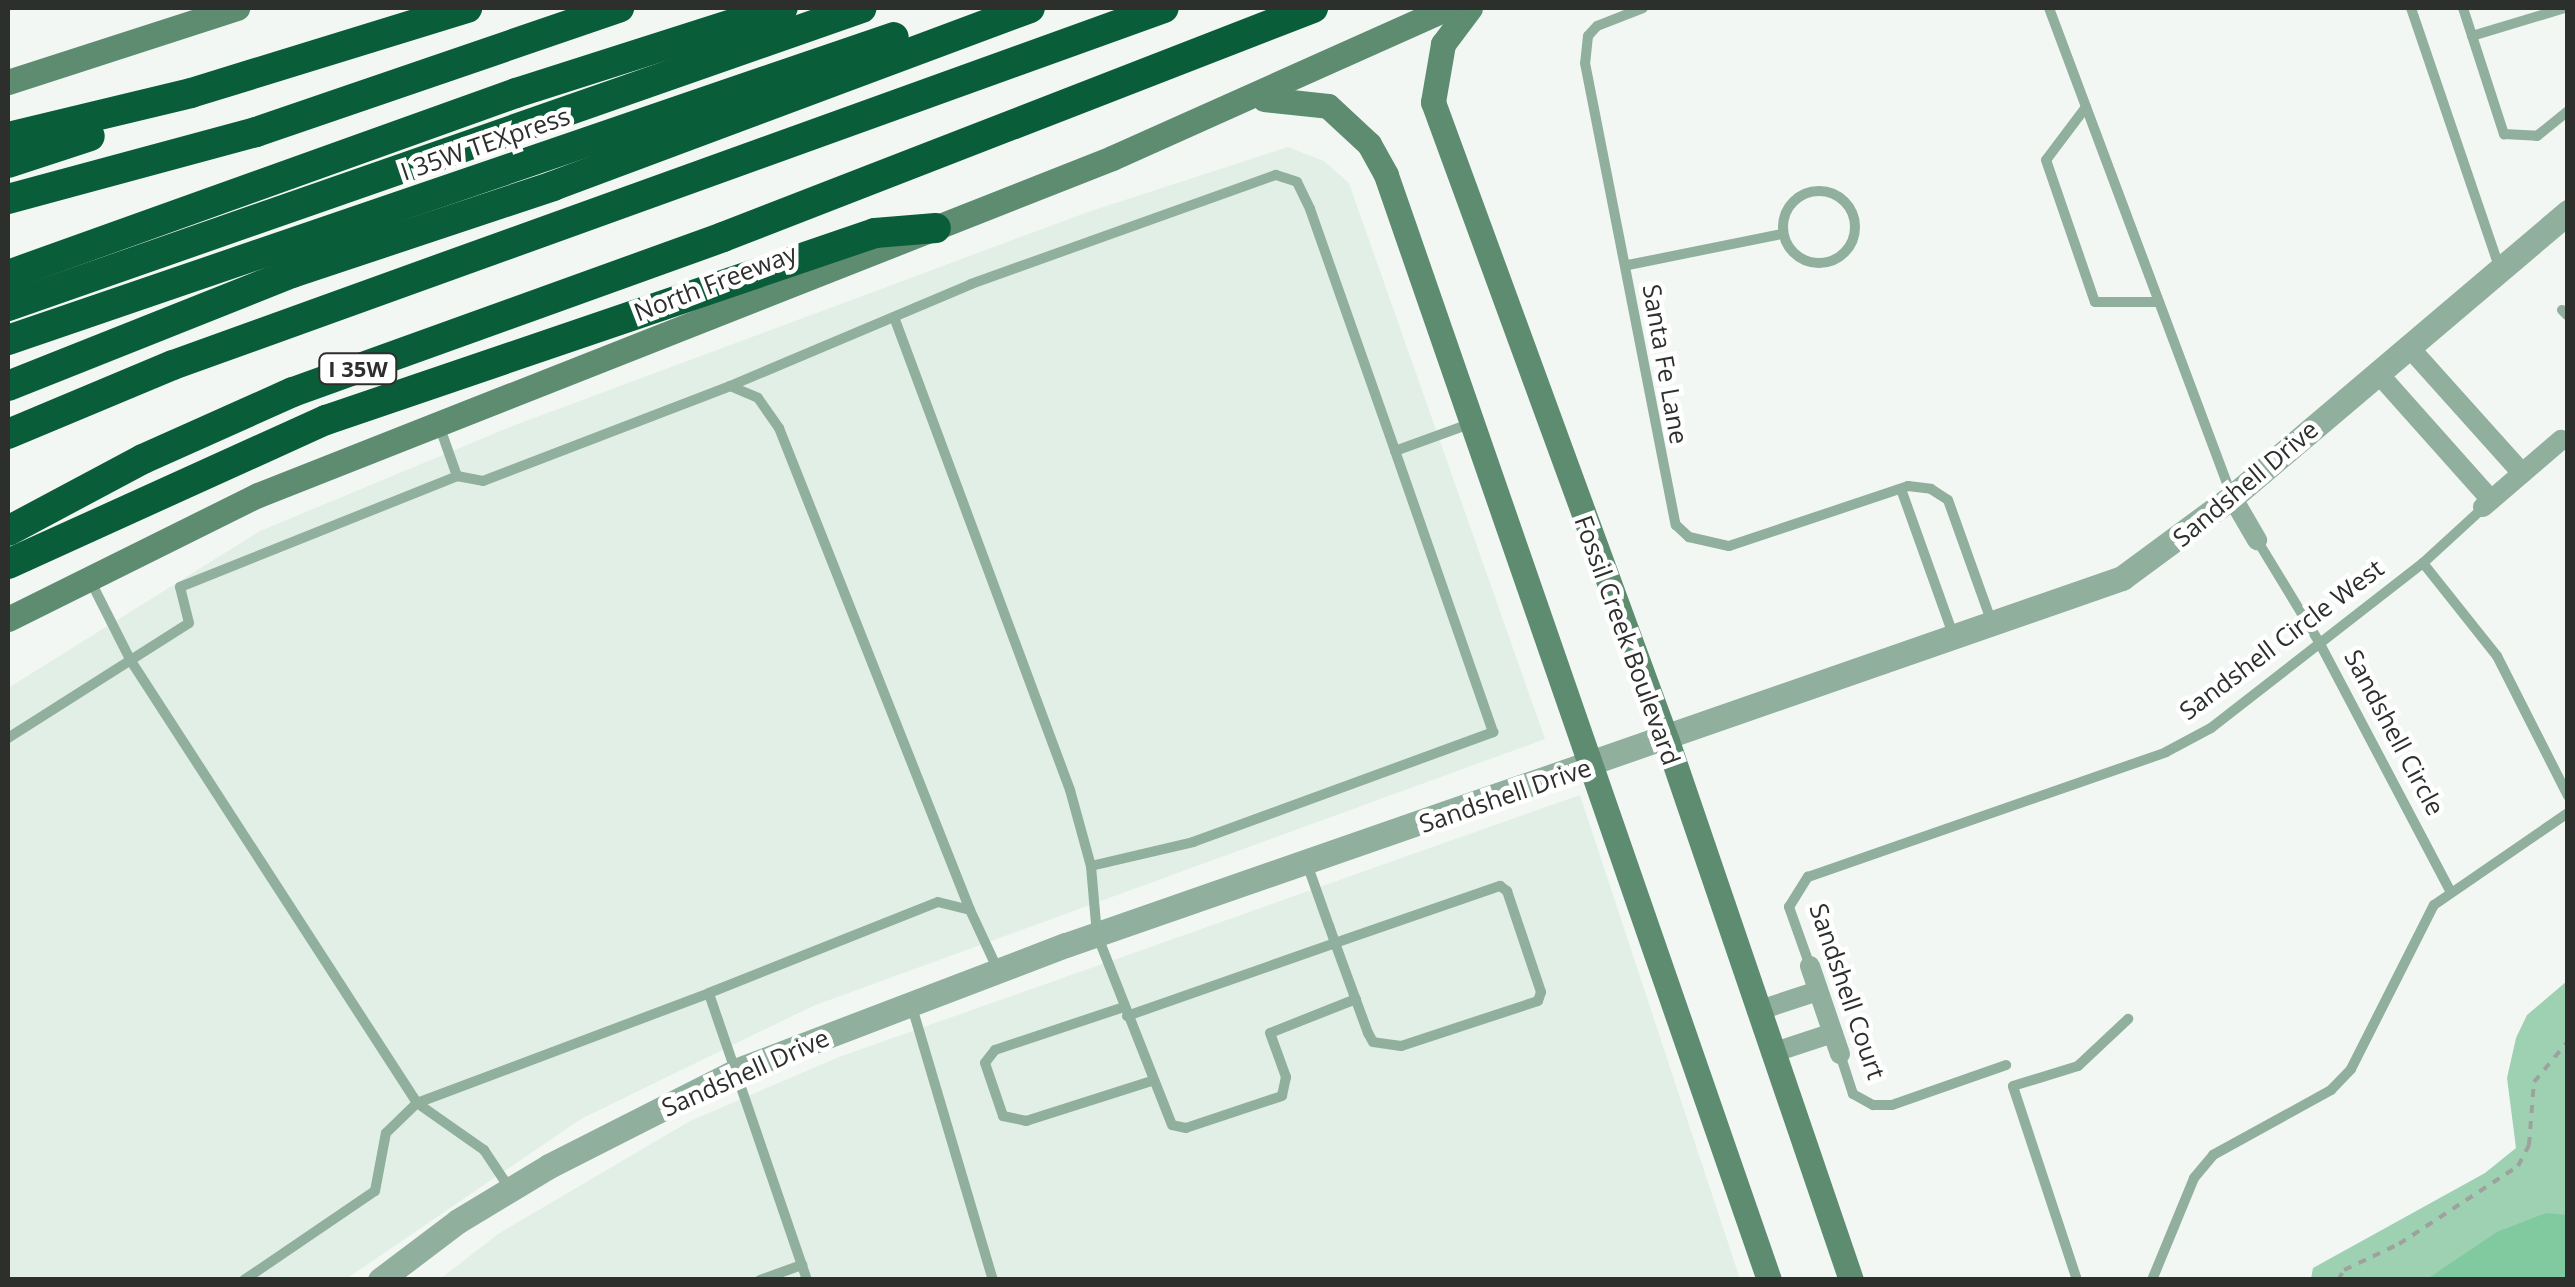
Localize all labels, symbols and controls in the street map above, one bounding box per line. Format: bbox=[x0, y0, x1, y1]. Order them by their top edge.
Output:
street label: I 35W TEXpress bbox=[396, 100, 574, 186]
street label: North Freeway bbox=[629, 237, 801, 327]
street label: Santa Fe Lane bbox=[1637, 282, 1695, 446]
road number: I 35W bbox=[318, 352, 398, 386]
street label: Sandshell Drive bbox=[2166, 414, 2324, 552]
street label: Fossil Creek Boulevard bbox=[1569, 511, 1687, 769]
street label: Sandshell Circle West bbox=[2173, 552, 2389, 726]
street label: Sandshell Circle bbox=[2339, 644, 2451, 820]
street label: Sandshell Drive bbox=[1415, 752, 1595, 838]
street label: Sandshell Court bbox=[1804, 899, 1892, 1083]
street label: Sandshell Drive bbox=[657, 1022, 833, 1122]

